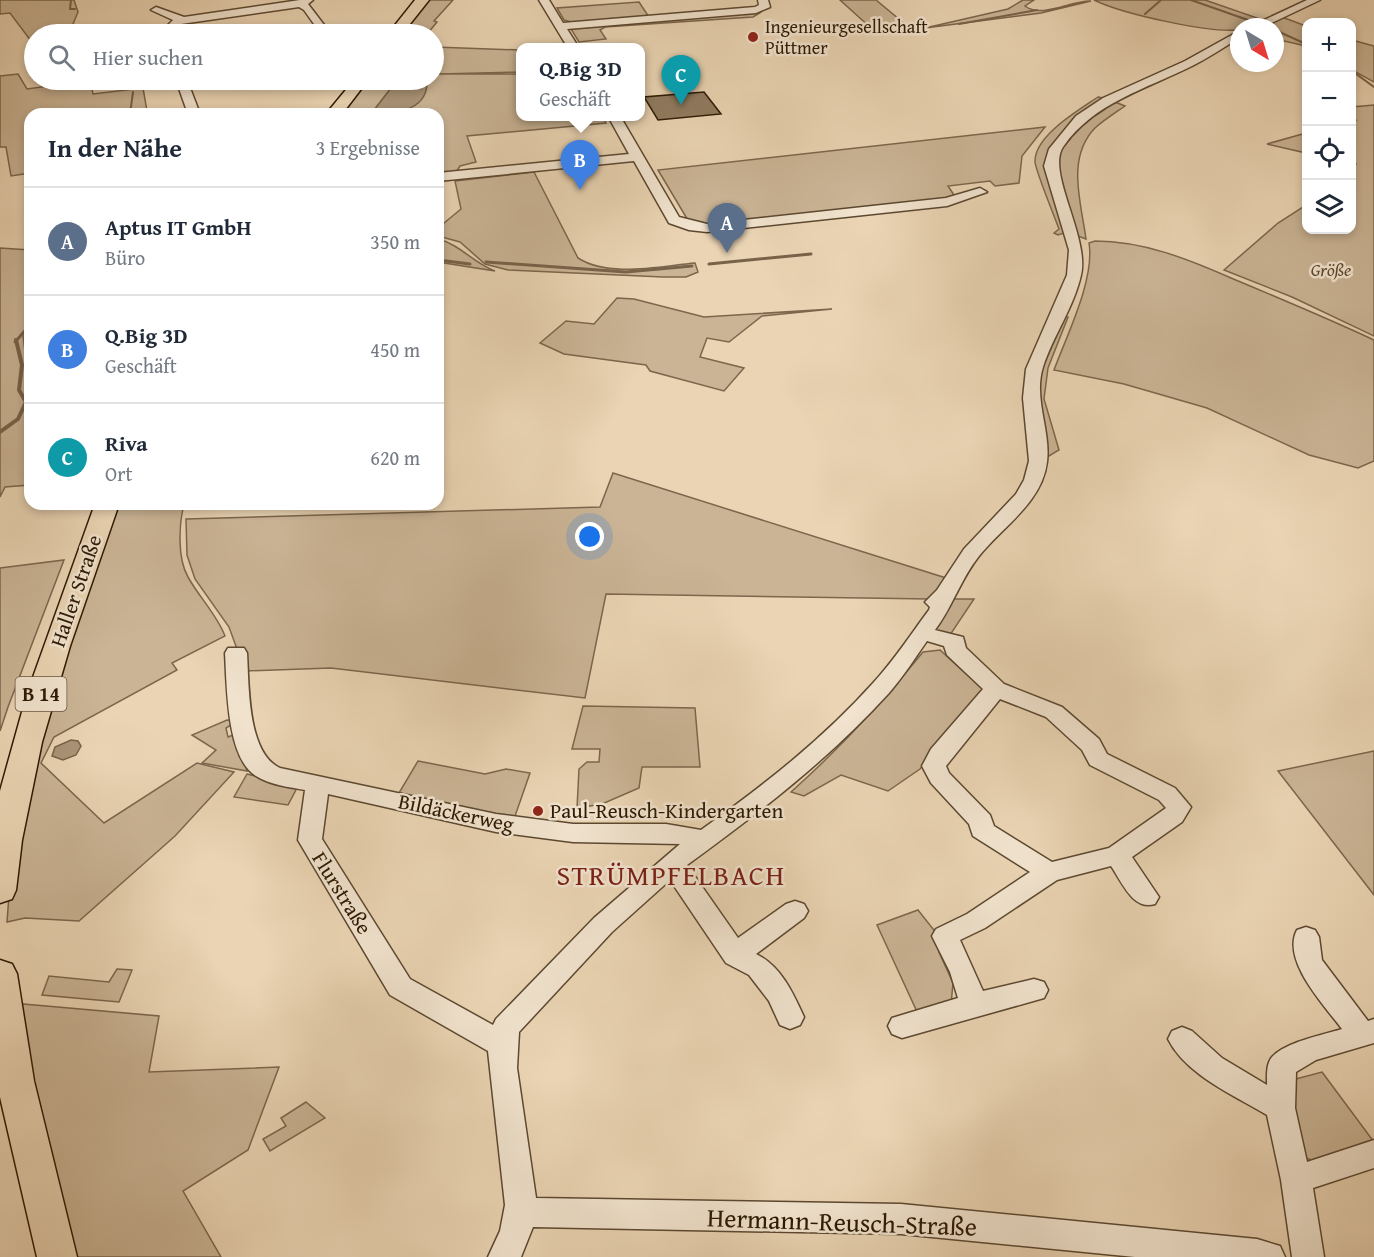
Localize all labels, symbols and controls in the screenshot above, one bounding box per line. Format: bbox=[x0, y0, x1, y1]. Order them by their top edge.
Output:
place label: Ingenieurgesellschaft Püttmer bbox=[765, 13, 928, 61]
north arrow bbox=[1230, 18, 1284, 72]
map controls bbox=[1302, 18, 1356, 234]
button: + bbox=[1302, 18, 1356, 72]
search box bbox=[24, 24, 444, 90]
marker: Ingenieurgesellschaft Püttmer bbox=[746, 30, 760, 44]
icon: search bbox=[45, 41, 78, 74]
text: Hier suchen bbox=[93, 41, 203, 73]
popup bbox=[516, 43, 645, 121]
text: Q.Big 3D bbox=[539, 52, 622, 84]
pin: C bbox=[662, 56, 700, 105]
button: − bbox=[1302, 72, 1356, 126]
text: Geschäft bbox=[539, 84, 611, 113]
button: locate bbox=[1302, 126, 1356, 180]
text: In der Nähe bbox=[48, 128, 182, 167]
text: 3 Ergebnisse bbox=[316, 133, 420, 162]
pin: B bbox=[560, 140, 600, 190]
button: layers bbox=[1302, 180, 1356, 234]
pin: A bbox=[708, 204, 746, 253]
text: Aptus IT GmbH bbox=[105, 211, 252, 243]
text: A bbox=[61, 227, 74, 256]
text: 350 m bbox=[370, 227, 420, 256]
text: Büro bbox=[105, 243, 145, 272]
park label: Größe bbox=[1311, 256, 1351, 283]
text: Q.Big 3D bbox=[105, 319, 188, 351]
text: B bbox=[61, 335, 74, 364]
text: 450 m bbox=[370, 335, 420, 364]
text: Geschäft bbox=[105, 351, 177, 380]
text: Riva bbox=[105, 427, 148, 459]
text: C bbox=[62, 443, 73, 472]
text: 620 m bbox=[370, 443, 420, 472]
text: Ort bbox=[105, 459, 132, 488]
your location bbox=[575, 522, 604, 551]
street label: Haller Straße bbox=[42, 530, 109, 651]
road number: B 14 bbox=[15, 677, 66, 711]
street label: Bildäckerweg bbox=[395, 785, 517, 840]
place label: Paul-Reusch-Kindergarten bbox=[550, 795, 783, 826]
marker: Paul-Reusch-Kindergarten bbox=[531, 804, 545, 818]
street label: Flurstraße bbox=[305, 845, 380, 940]
district label: STRÜMPFELBACH bbox=[556, 854, 786, 895]
street label: Hermann-Reusch-Straße bbox=[706, 1197, 978, 1246]

